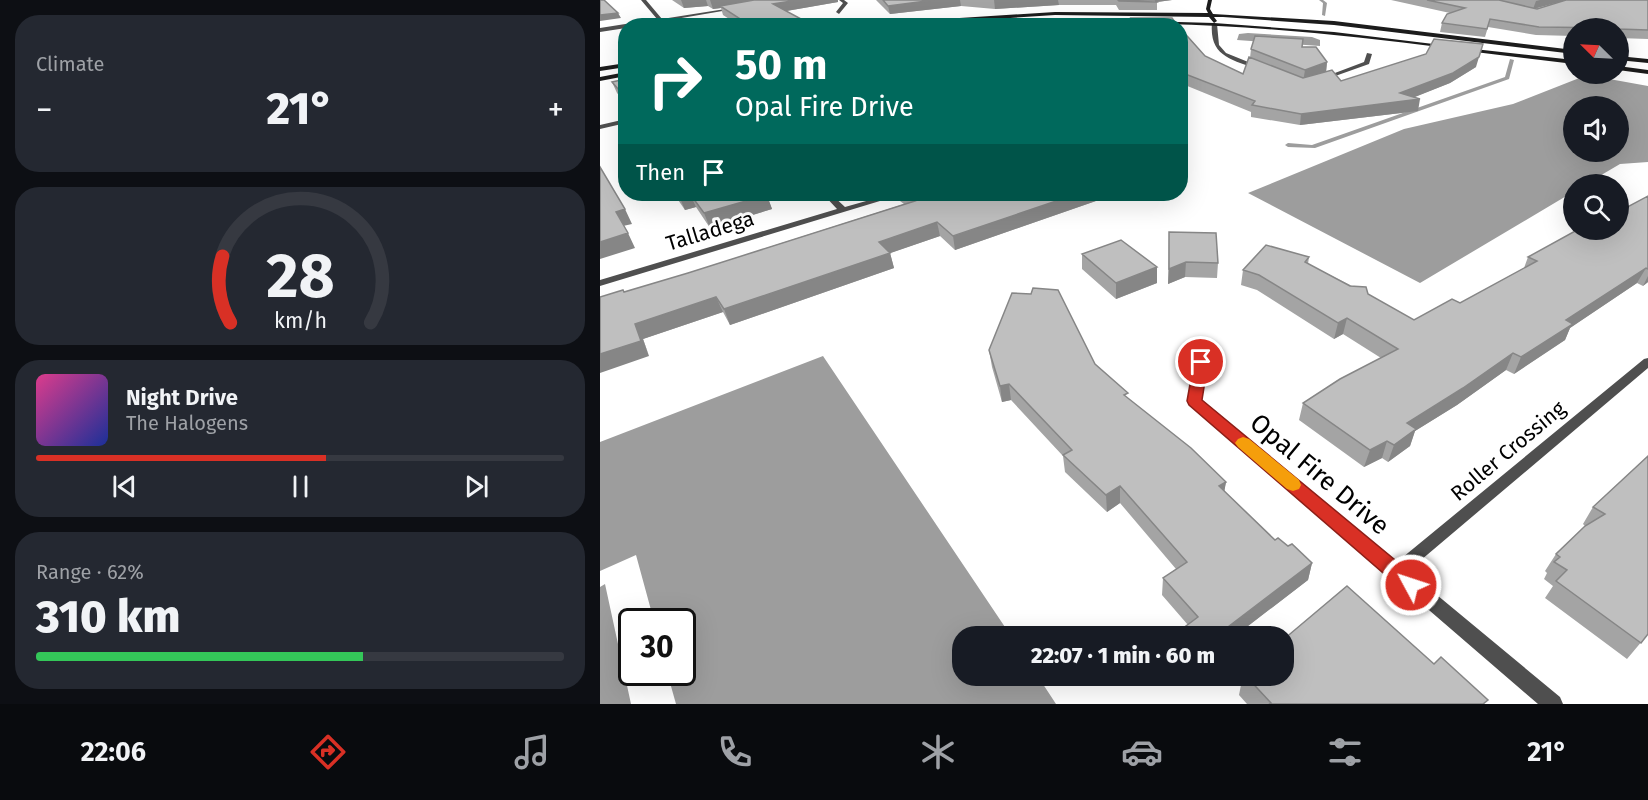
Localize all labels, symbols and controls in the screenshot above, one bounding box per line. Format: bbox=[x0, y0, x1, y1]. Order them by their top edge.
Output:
north arrow bbox=[1563, 18, 1629, 84]
map controls bbox=[1563, 18, 1629, 240]
text: 50 m bbox=[735, 40, 828, 90]
icon: right bbox=[636, 42, 714, 120]
text: Climate bbox=[36, 52, 104, 76]
text: 21° bbox=[266, 82, 334, 136]
text: − bbox=[36, 90, 53, 130]
text: + bbox=[548, 90, 564, 130]
text: Opal Fire Drive bbox=[735, 91, 914, 123]
button: sound bbox=[1563, 96, 1629, 162]
icon: arrive bbox=[697, 156, 730, 189]
text: Then bbox=[636, 159, 685, 186]
button: search bbox=[1563, 174, 1629, 240]
street label: Talladega bbox=[663, 205, 757, 257]
text: 28 bbox=[266, 239, 334, 314]
text: km/h bbox=[273, 308, 327, 334]
pin bbox=[1175, 336, 1226, 387]
icon: arrive bbox=[1184, 345, 1217, 378]
text: Night Drive bbox=[126, 384, 238, 411]
street label: Roller Crossing bbox=[1445, 395, 1571, 507]
street label: Opal Fire Drive bbox=[1244, 407, 1396, 542]
text: The Halogens bbox=[126, 411, 248, 435]
icon: previous bbox=[108, 470, 141, 503]
icon: pause bbox=[284, 470, 317, 503]
icon: next bbox=[460, 470, 493, 503]
position arrow bbox=[1379, 553, 1443, 617]
text: Range · 62% bbox=[36, 560, 144, 584]
text: 310 km bbox=[36, 590, 180, 644]
speed limit sign: 30 bbox=[618, 608, 696, 686]
text: 22:07 · 1 min · 60 m bbox=[1031, 642, 1215, 669]
icon: directions bbox=[307, 731, 349, 773]
icon: music bbox=[511, 731, 553, 773]
icon: phone bbox=[714, 731, 756, 773]
icon: climate bbox=[917, 731, 959, 773]
icon: car bbox=[1121, 731, 1163, 773]
icon: filters bbox=[1324, 731, 1366, 773]
text: 22:06 bbox=[81, 736, 146, 768]
text: 21° bbox=[1527, 736, 1567, 768]

